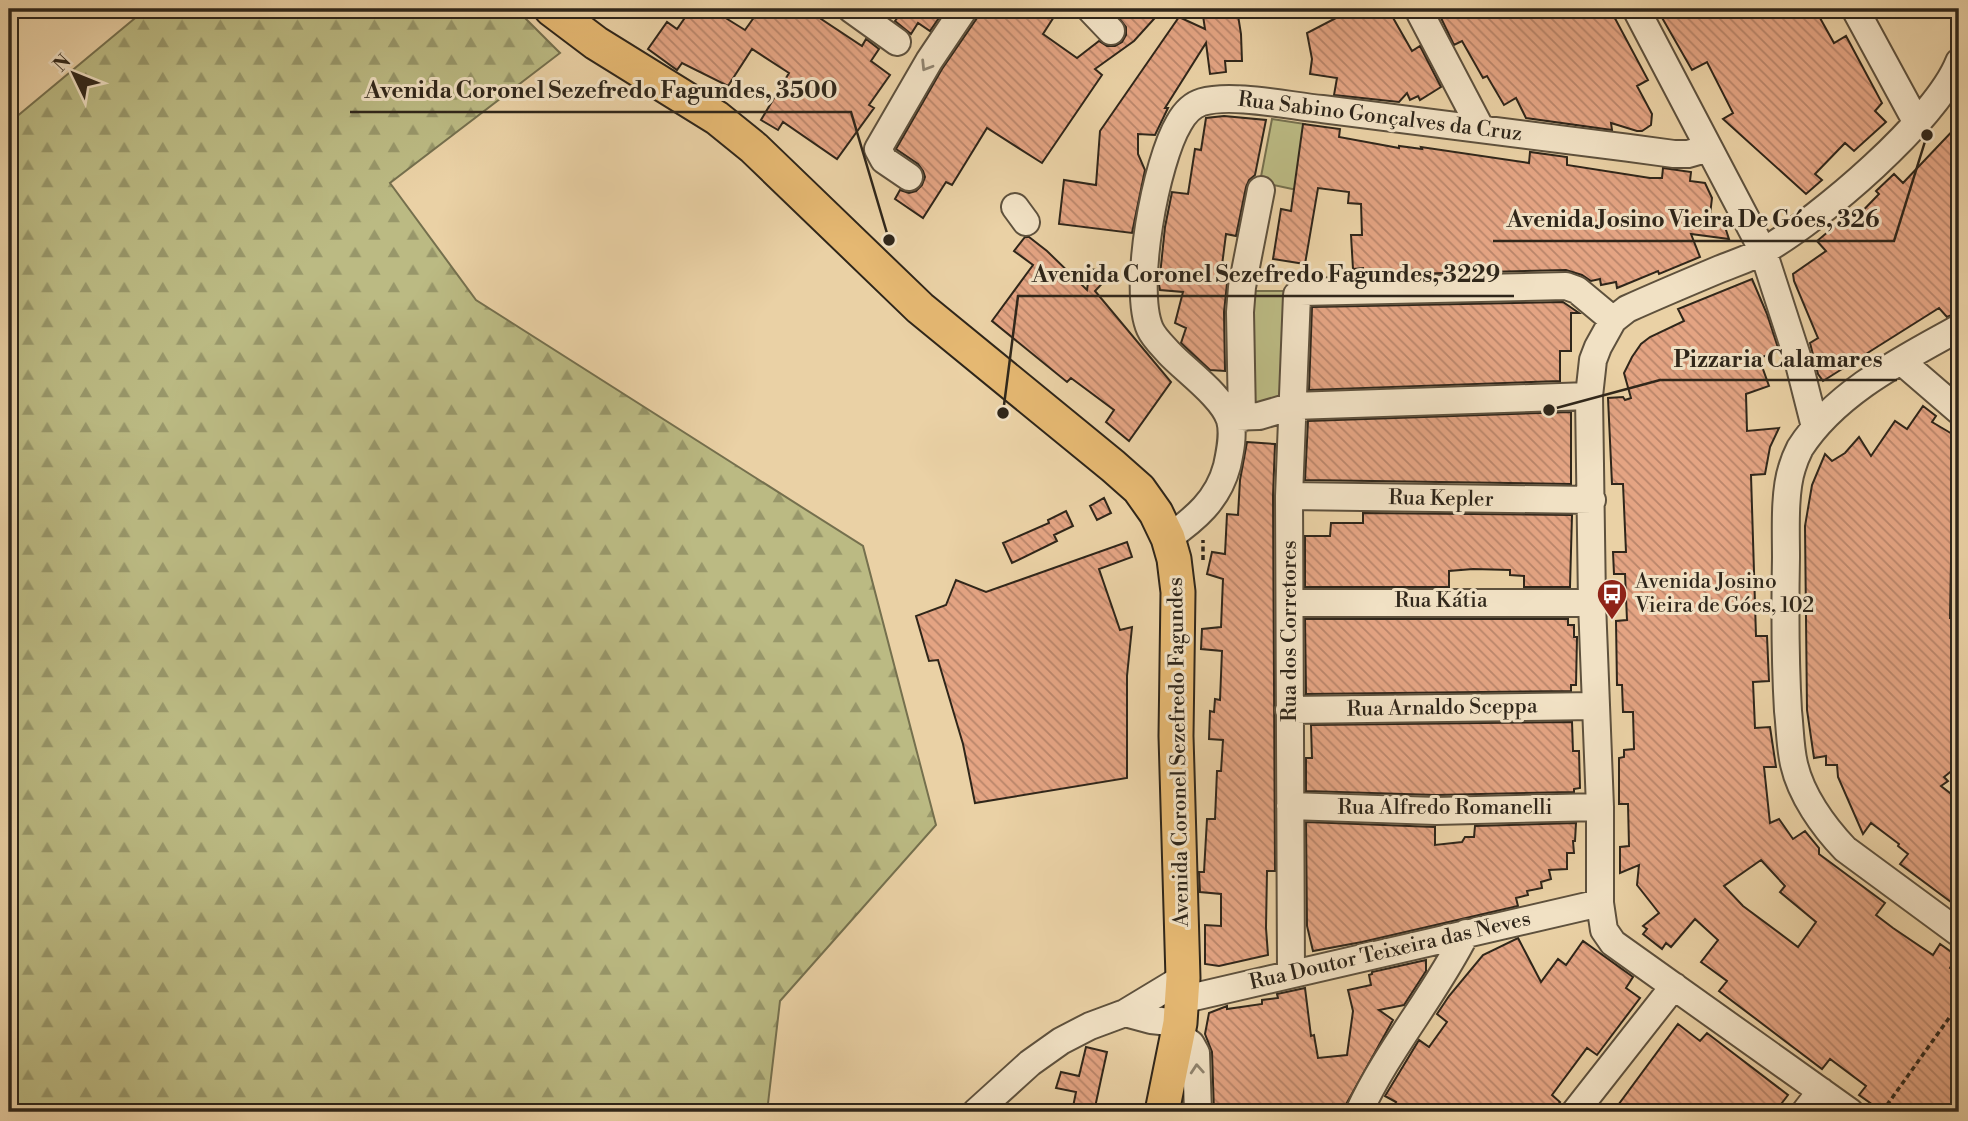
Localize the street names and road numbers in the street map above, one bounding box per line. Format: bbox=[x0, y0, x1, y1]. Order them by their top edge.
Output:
street label: Rua Sabino Gonçalves da Cruz bbox=[1236, 87, 1524, 147]
street label: Rua Kepler bbox=[1388, 485, 1494, 513]
street label: Rua dos Corretores bbox=[1277, 540, 1303, 722]
street label: Avenida Coronel Sezefredo Fagundes bbox=[1163, 577, 1195, 928]
street label: Rua Kátia bbox=[1394, 588, 1488, 614]
street label: Rua Arnaldo Sceppa bbox=[1346, 693, 1538, 723]
street label: Rua Alfredo Romanelli bbox=[1338, 795, 1553, 821]
street label: Rua Doutor Teixeira das Neves bbox=[1247, 906, 1533, 996]

